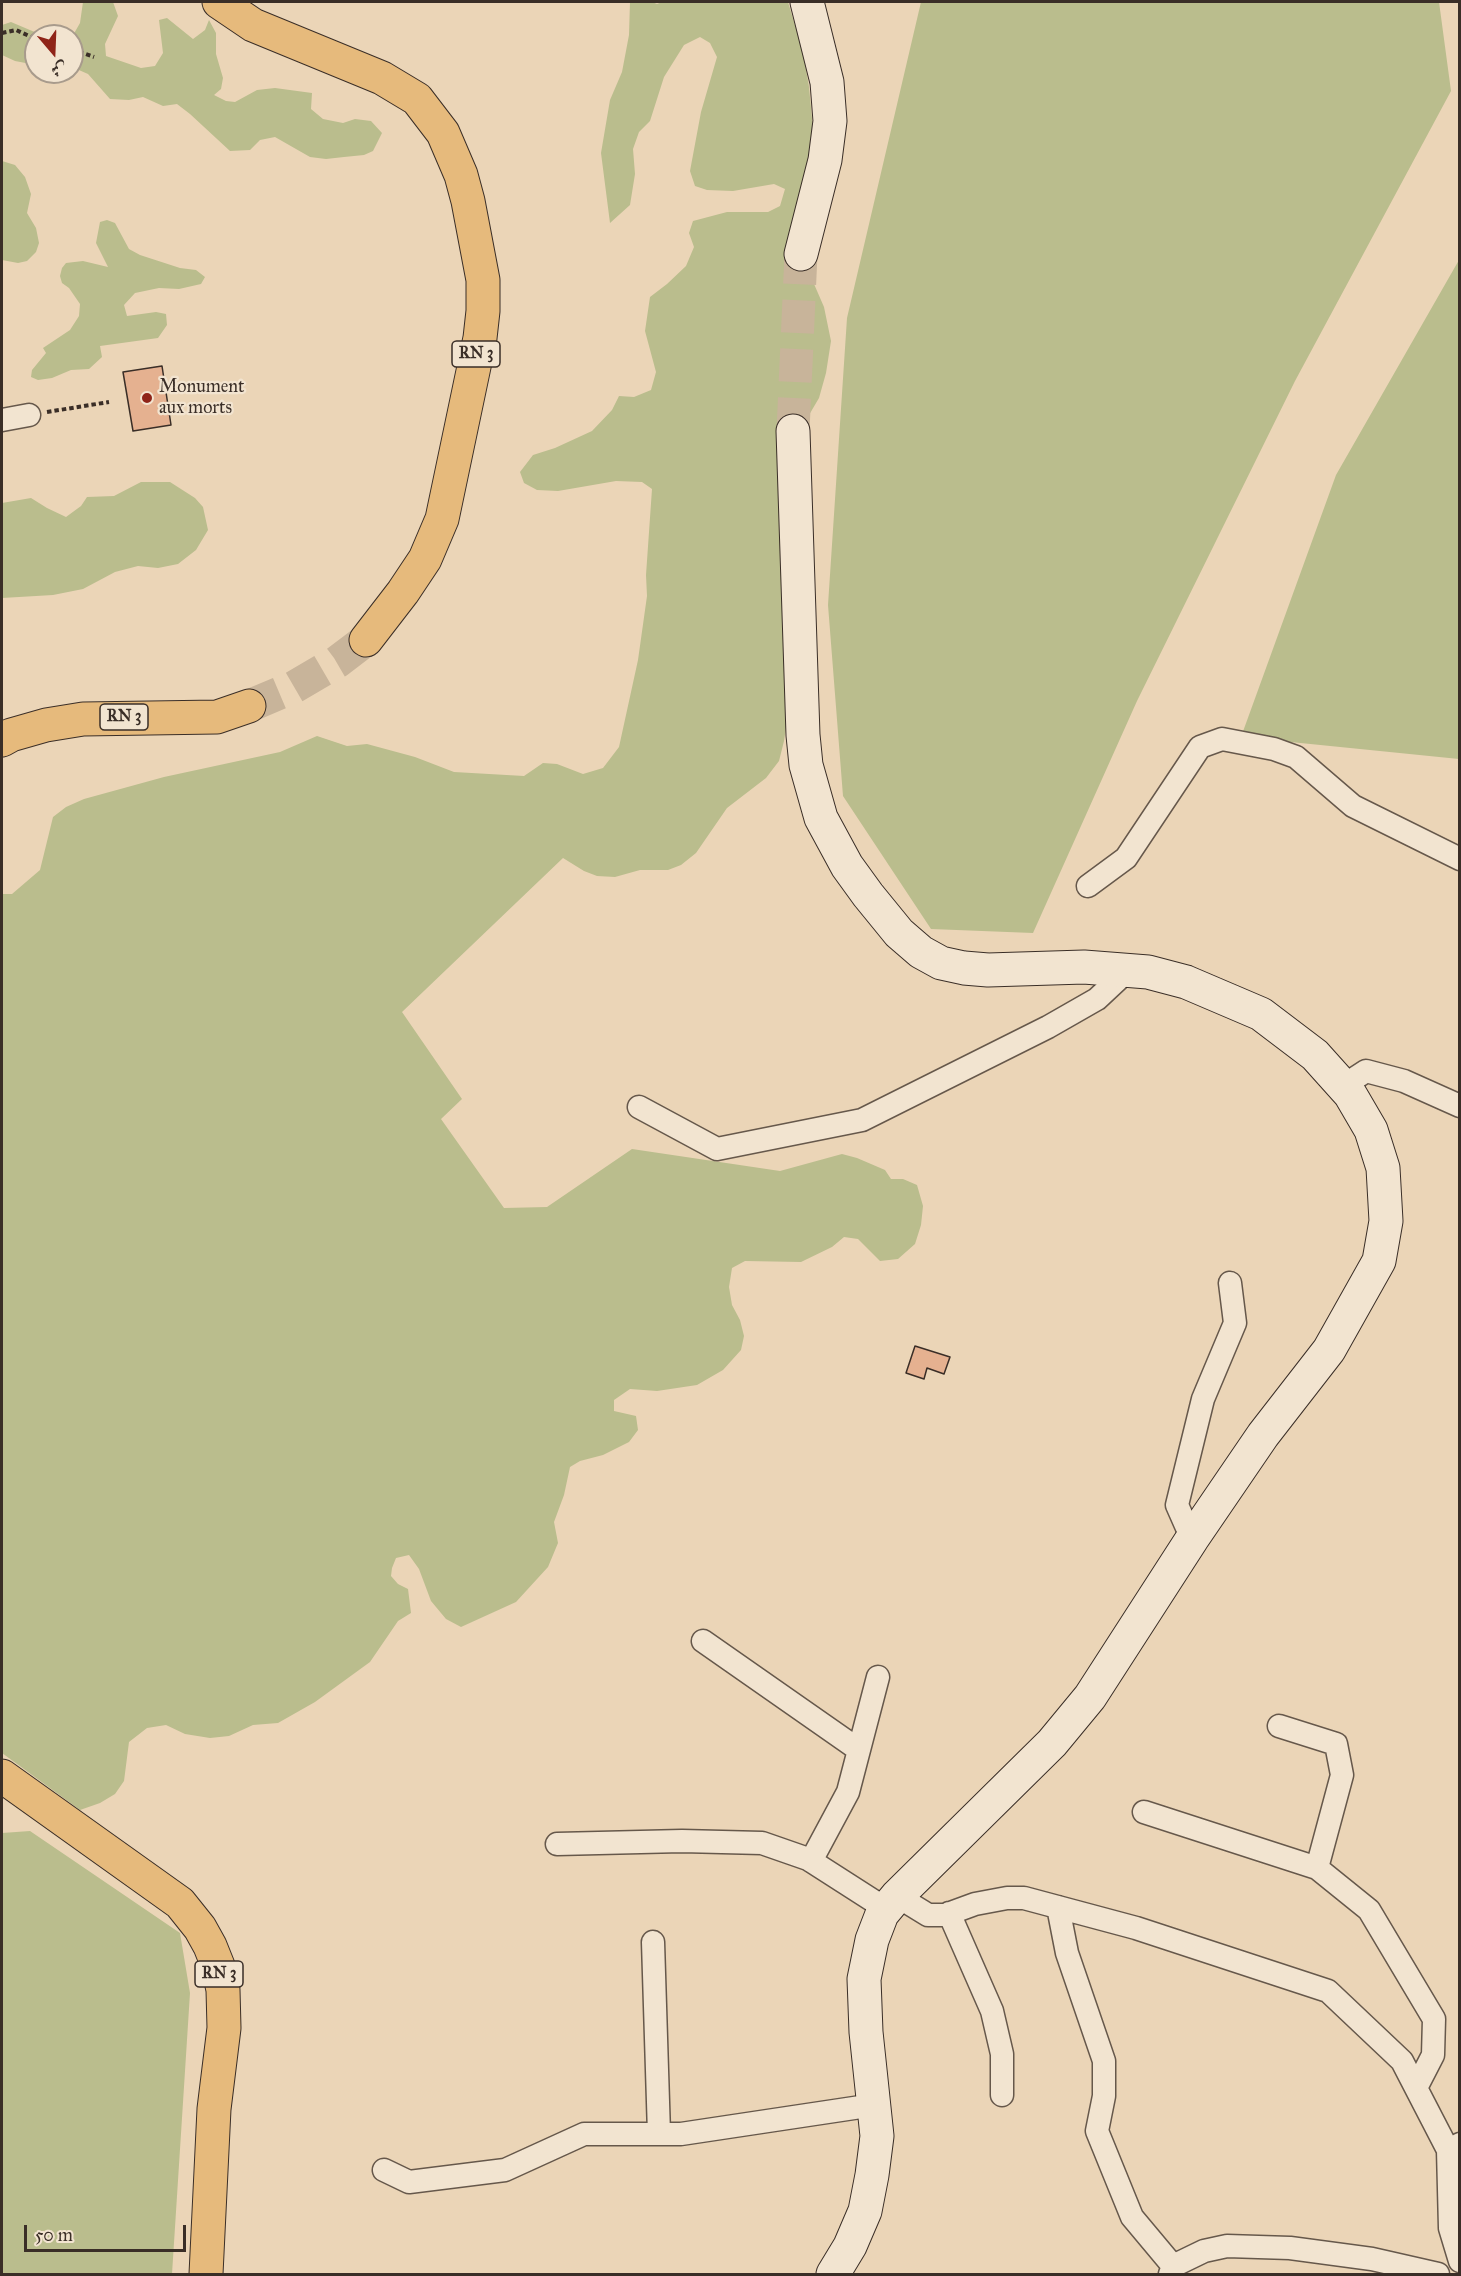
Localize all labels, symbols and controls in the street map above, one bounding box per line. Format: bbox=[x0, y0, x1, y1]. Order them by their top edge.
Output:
north arrow bbox=[24, 24, 84, 84]
text: ش bbox=[49, 58, 70, 81]
road number: RN 3 bbox=[452, 341, 500, 367]
place label: Monument aux morts bbox=[159, 377, 244, 420]
marker: Monument aux morts bbox=[140, 391, 154, 405]
road number: RN 3 bbox=[100, 704, 148, 730]
road number: RN 3 bbox=[195, 1961, 243, 1987]
scale bar bbox=[27, 2213, 189, 2251]
text: 50 m bbox=[35, 2224, 73, 2246]

